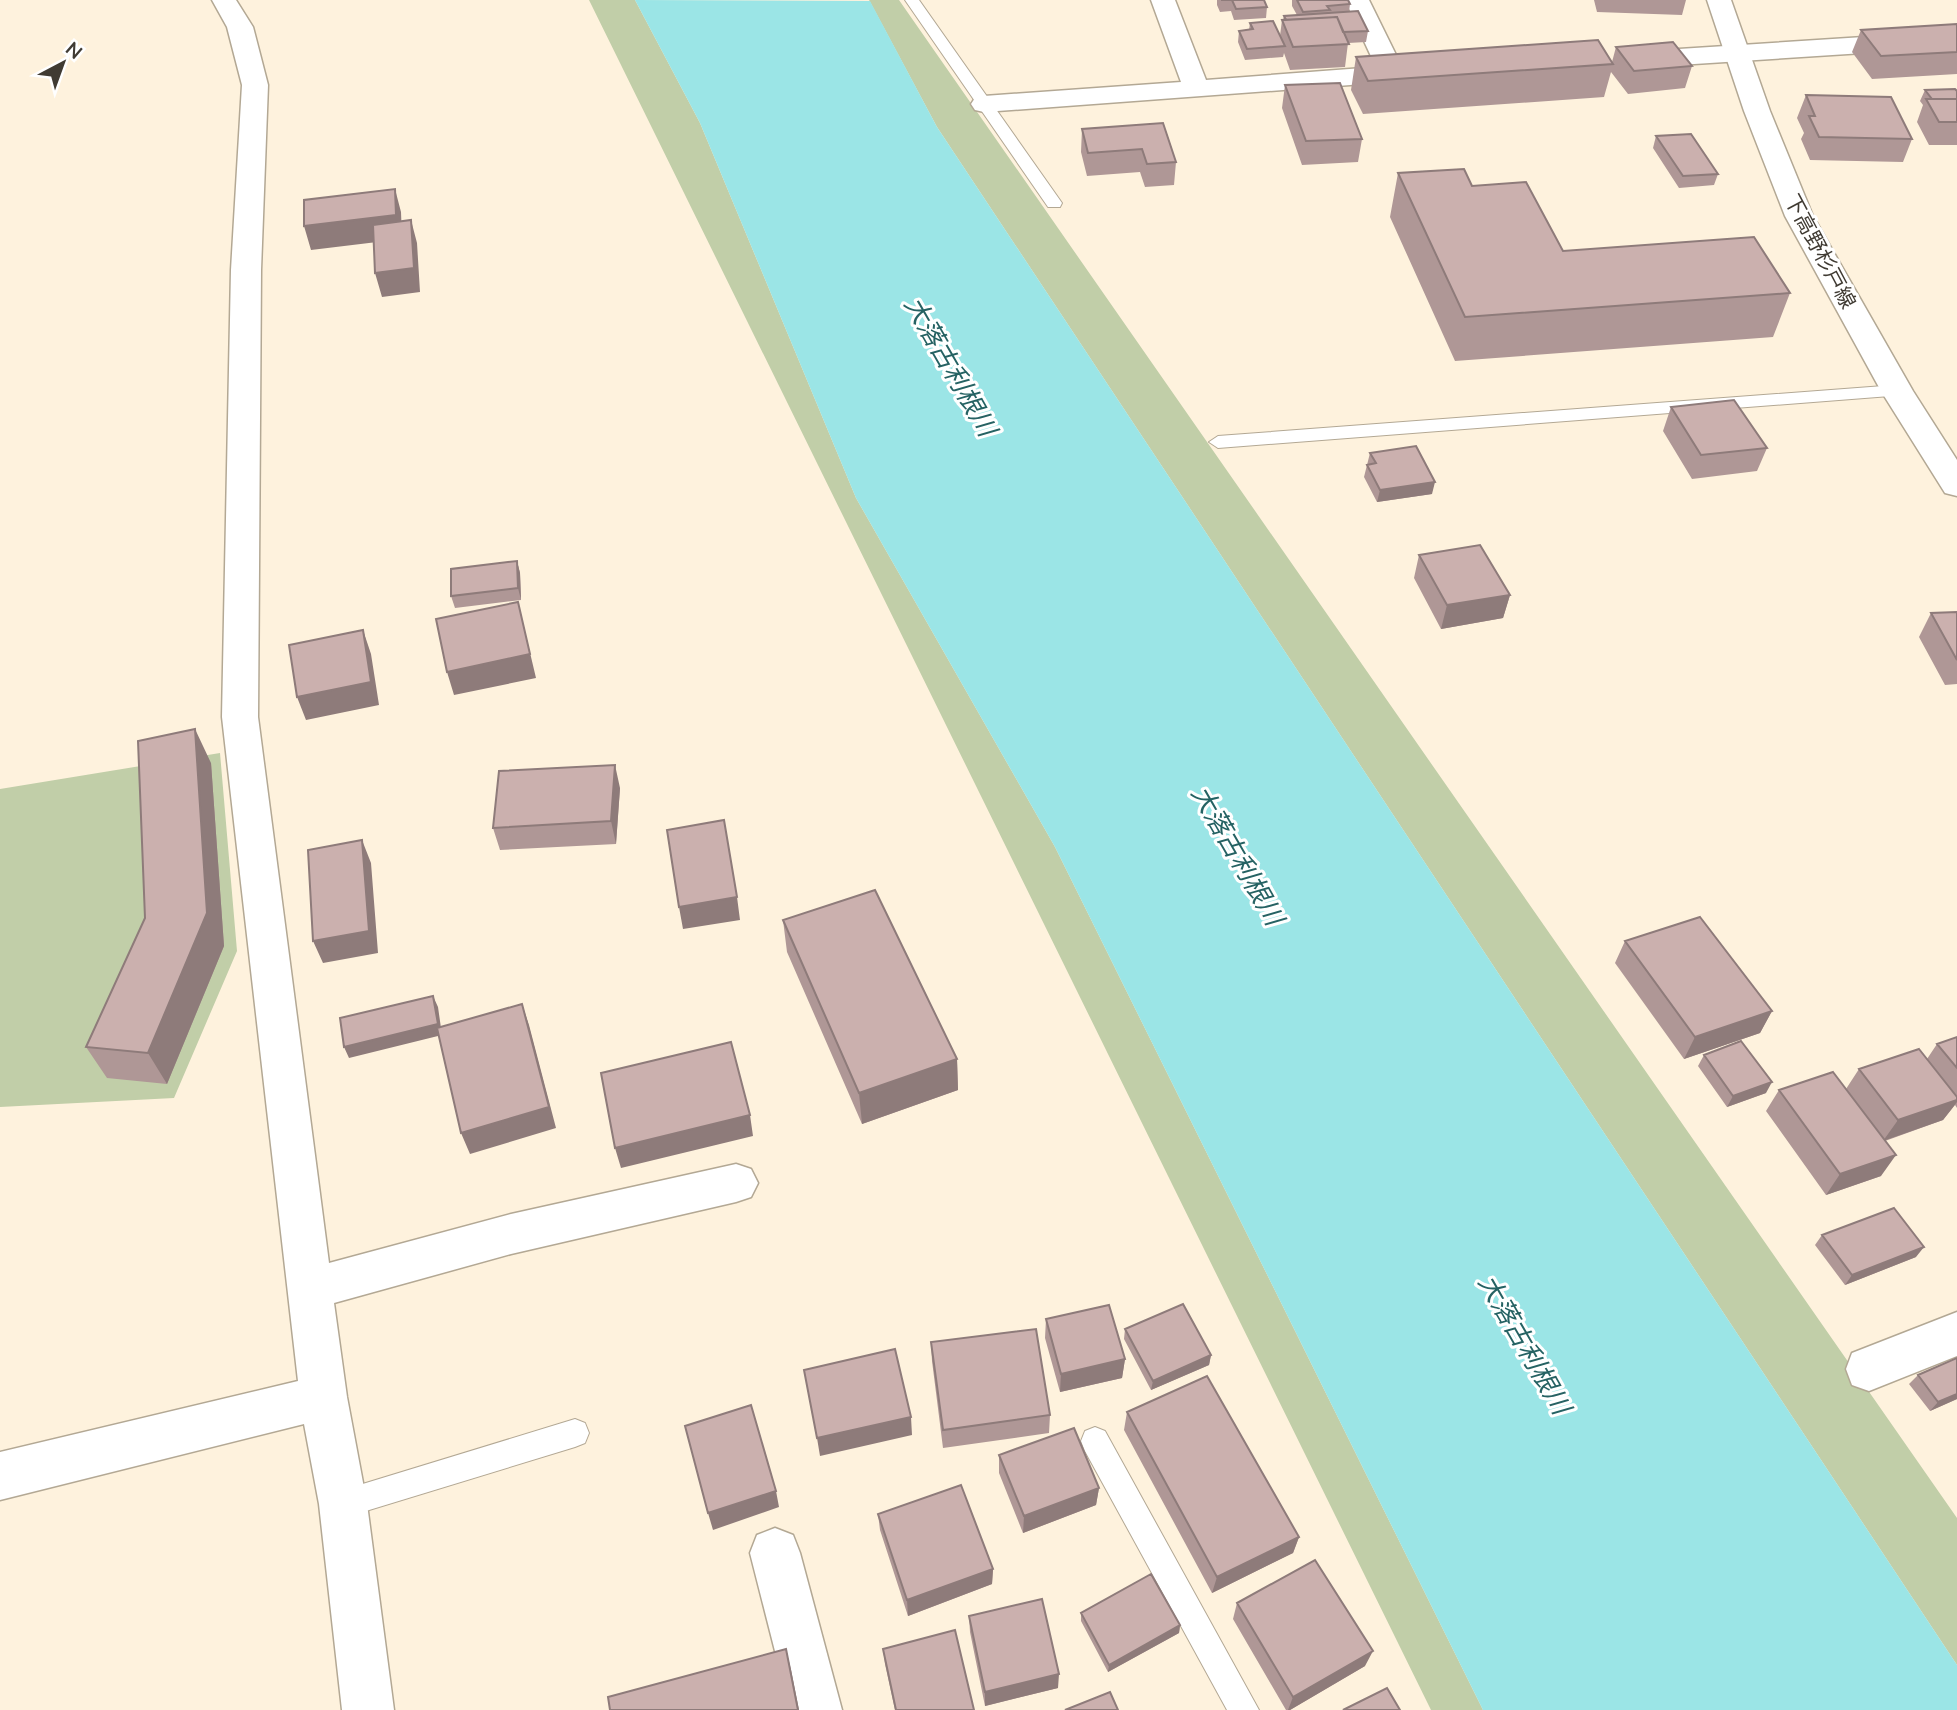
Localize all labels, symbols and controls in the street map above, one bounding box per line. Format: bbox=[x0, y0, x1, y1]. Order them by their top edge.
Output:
north arrow bbox=[28, 28, 98, 98]
text: N bbox=[61, 36, 87, 64]
street label: 下高野杉戸線 bbox=[1780, 189, 1862, 313]
water label: 大落古利根川 bbox=[898, 290, 1006, 444]
water label: 大落古利根川 bbox=[1185, 779, 1293, 933]
water label: 大落古利根川 bbox=[1472, 1268, 1580, 1422]

